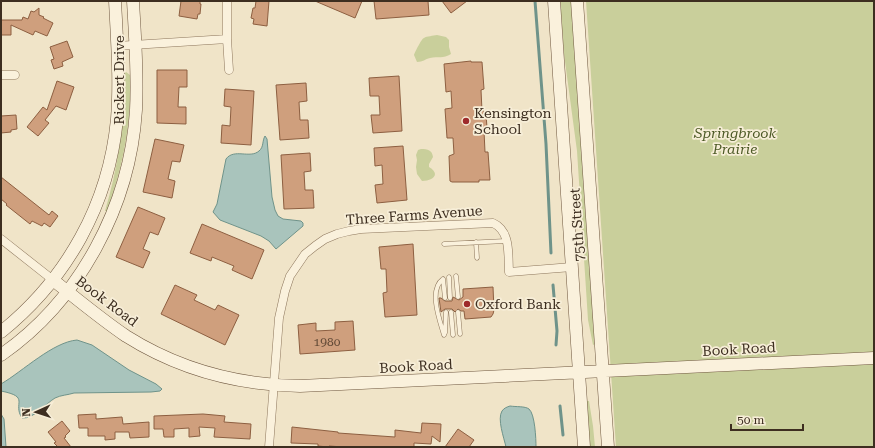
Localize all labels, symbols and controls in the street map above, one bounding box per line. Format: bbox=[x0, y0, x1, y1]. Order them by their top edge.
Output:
street label: Rickert Drive bbox=[111, 35, 127, 125]
place label: Kensington School bbox=[474, 105, 552, 137]
marker: Kensington School bbox=[461, 116, 471, 126]
park label: Springbrook Prairie bbox=[693, 125, 777, 157]
street label: 75th Street bbox=[566, 188, 588, 262]
street label: Three Farms Avenue bbox=[345, 202, 483, 228]
street label: Book Road bbox=[73, 273, 141, 330]
place label: Oxford Bank bbox=[475, 296, 561, 312]
marker: Oxford Bank bbox=[462, 299, 472, 309]
house number: 1980 bbox=[314, 335, 341, 349]
street label: Book Road bbox=[702, 339, 776, 359]
street label: Book Road bbox=[379, 356, 453, 376]
north arrow bbox=[16, 392, 56, 432]
scale bar bbox=[731, 406, 803, 432]
text: N bbox=[20, 407, 33, 417]
text: 50 m bbox=[737, 413, 764, 427]

